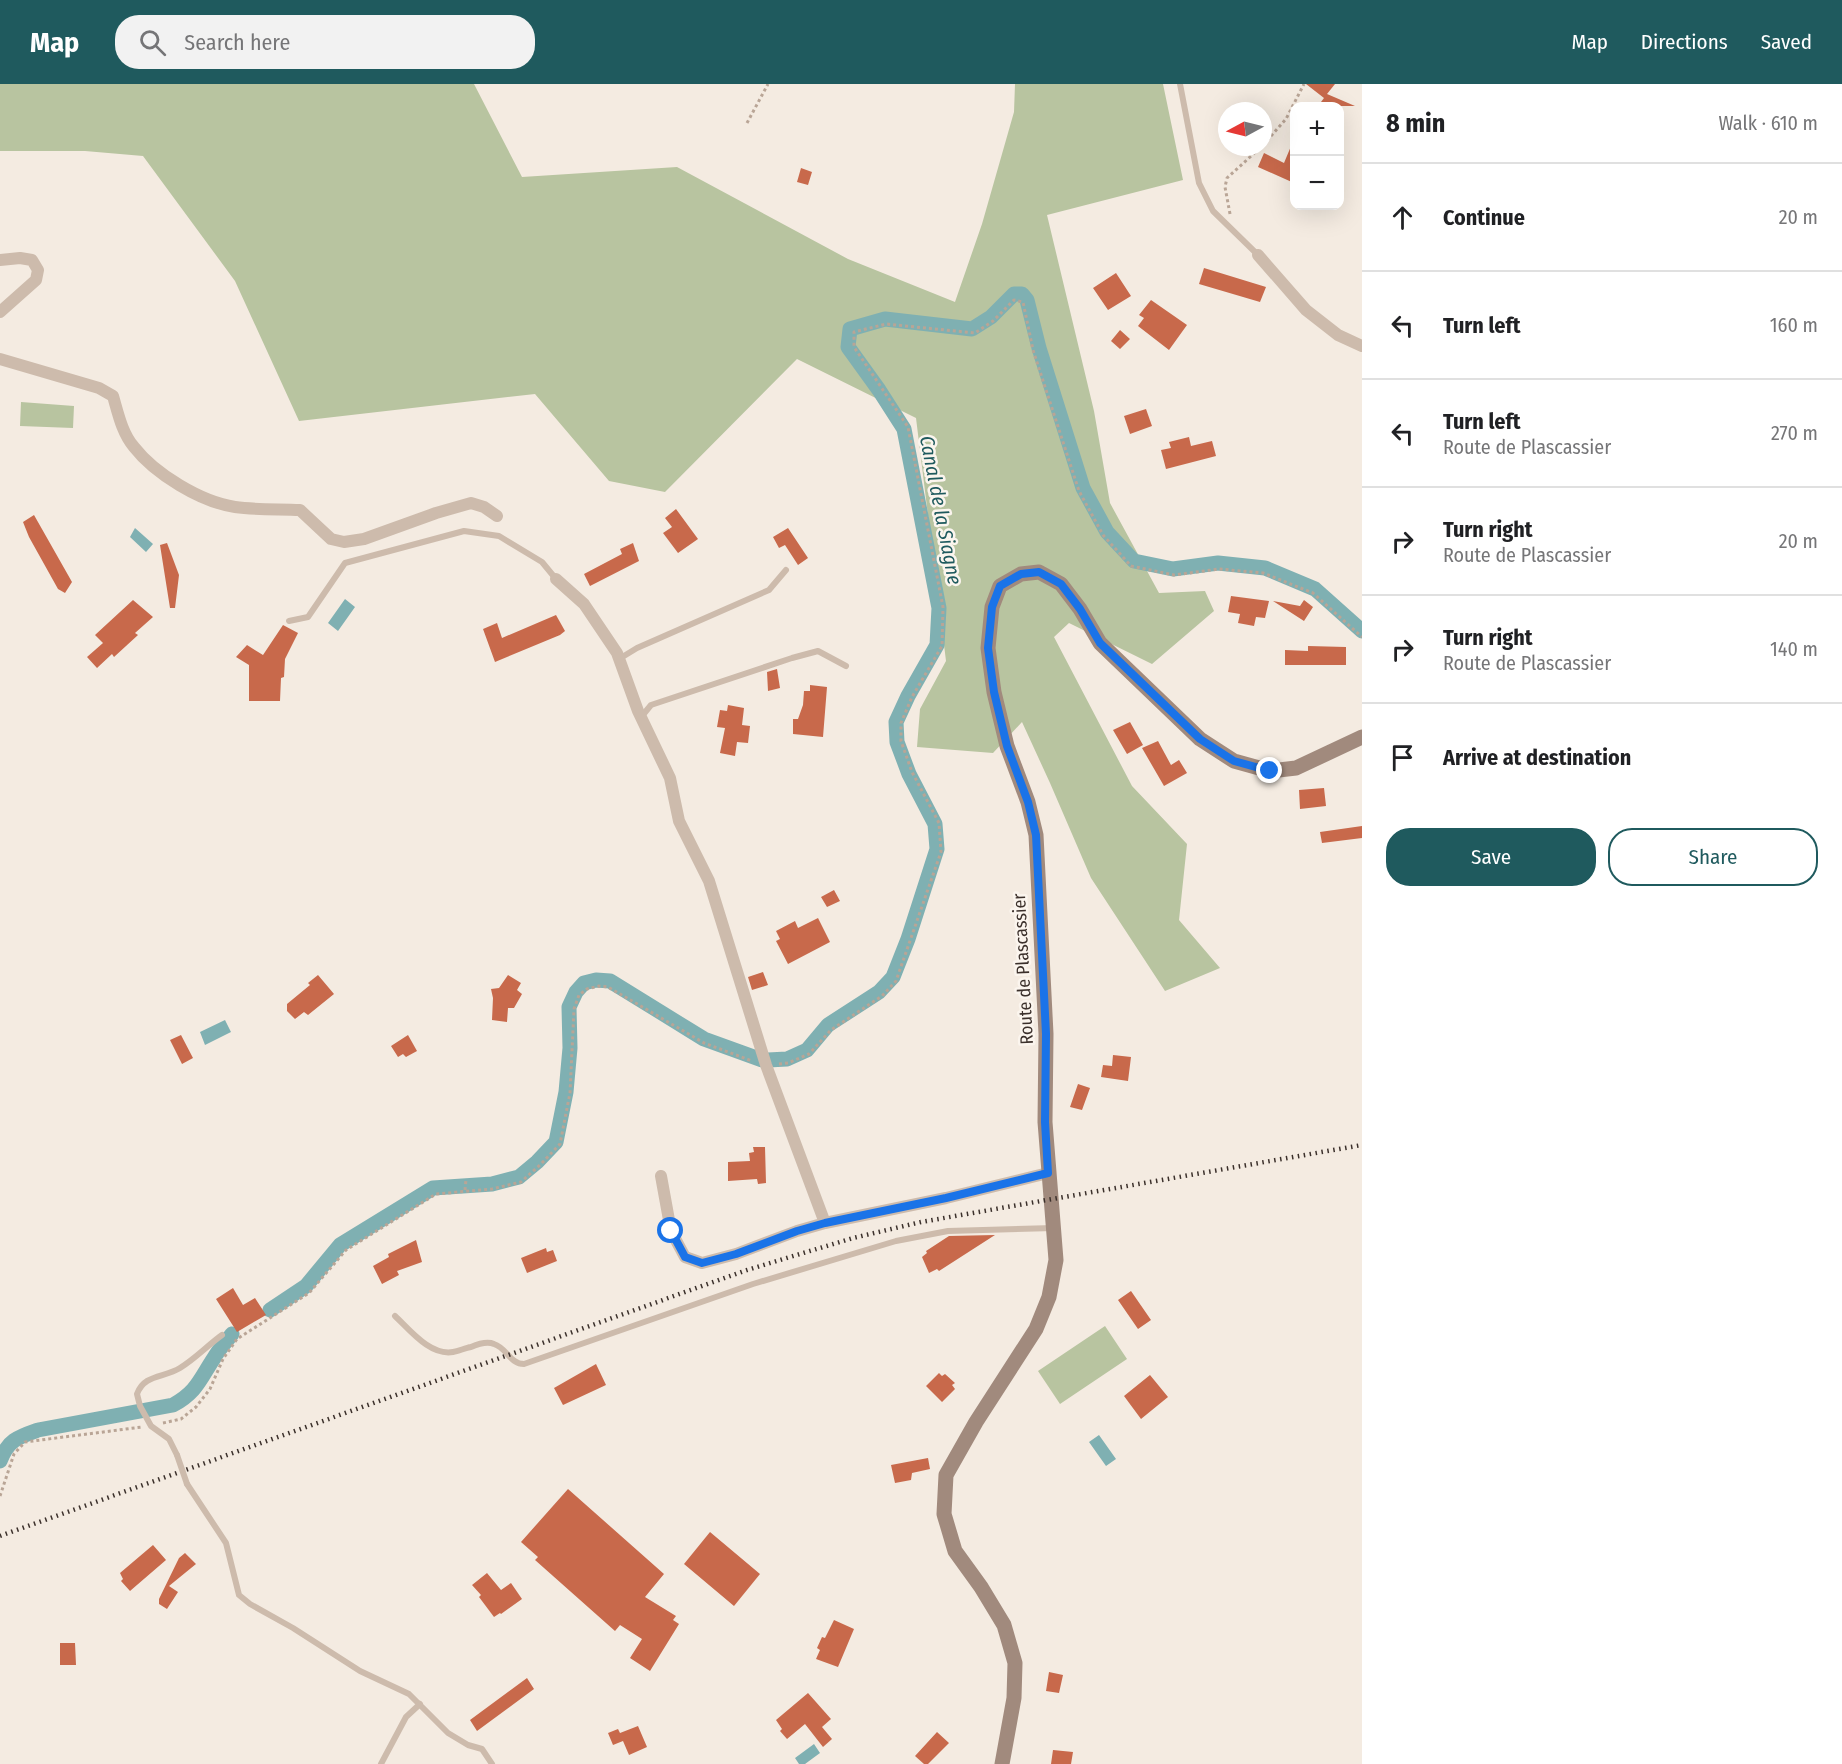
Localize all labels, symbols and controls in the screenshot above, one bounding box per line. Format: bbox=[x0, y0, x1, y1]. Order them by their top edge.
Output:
search box bbox=[115, 15, 535, 69]
text: Map bbox=[30, 26, 79, 59]
icon: search bbox=[136, 26, 169, 59]
text: Search here bbox=[184, 29, 290, 56]
text: Map bbox=[1571, 29, 1608, 55]
text: Directions bbox=[1641, 29, 1728, 55]
text: Saved bbox=[1761, 29, 1812, 55]
north arrow bbox=[1218, 102, 1272, 156]
map controls bbox=[1290, 102, 1344, 210]
button: + bbox=[1290, 102, 1344, 156]
text: 8 min bbox=[1386, 108, 1445, 139]
text: Walk · 610 m bbox=[1718, 111, 1818, 135]
button: − bbox=[1290, 156, 1344, 210]
icon: ahead bbox=[1386, 201, 1419, 234]
text: Continue bbox=[1443, 204, 1525, 231]
text: 20 m bbox=[1779, 205, 1818, 229]
icon: left bbox=[1386, 309, 1419, 342]
text: Turn left bbox=[1443, 312, 1521, 339]
text: 160 m bbox=[1770, 313, 1818, 337]
text: Turn left bbox=[1443, 408, 1521, 435]
icon: left bbox=[1386, 417, 1419, 450]
text: 270 m bbox=[1771, 421, 1818, 445]
water label: Canal de la Siagne bbox=[915, 434, 967, 587]
text: Route de Plascassier bbox=[1443, 435, 1611, 459]
text: Turn right bbox=[1443, 516, 1532, 543]
icon: right bbox=[1386, 525, 1419, 558]
text: 20 m bbox=[1779, 529, 1818, 553]
text: Route de Plascassier bbox=[1443, 543, 1611, 567]
text: Turn right bbox=[1443, 624, 1532, 651]
icon: right bbox=[1386, 633, 1419, 666]
text: 140 m bbox=[1770, 637, 1818, 661]
text: Route de Plascassier bbox=[1443, 651, 1611, 675]
icon: arrive bbox=[1386, 741, 1419, 774]
text: Arrive at destination bbox=[1443, 744, 1631, 771]
route end bbox=[1256, 757, 1282, 783]
button: Save bbox=[1386, 828, 1596, 886]
button: Share bbox=[1608, 828, 1818, 886]
street label: Route de Plascassier bbox=[1008, 892, 1038, 1045]
route start bbox=[657, 1217, 683, 1243]

